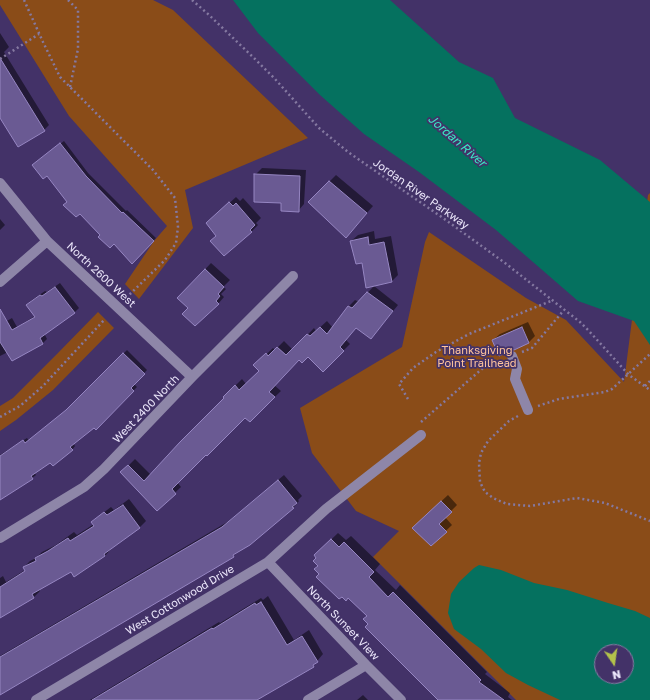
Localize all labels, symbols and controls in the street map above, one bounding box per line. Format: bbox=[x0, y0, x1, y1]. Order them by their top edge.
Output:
water label: Jordan River bbox=[425, 112, 489, 170]
street label: Jordan River Parkway bbox=[371, 156, 471, 232]
street label: North 2600 West bbox=[64, 240, 138, 310]
park label: Thanksgiving Point Trailhead bbox=[437, 344, 517, 370]
street label: West 2400 North bbox=[110, 372, 182, 446]
street label: West Cottonwood Drive bbox=[123, 562, 237, 638]
street label: North Sunset View bbox=[304, 583, 382, 663]
north arrow bbox=[594, 644, 634, 684]
text: N bbox=[611, 668, 622, 682]

